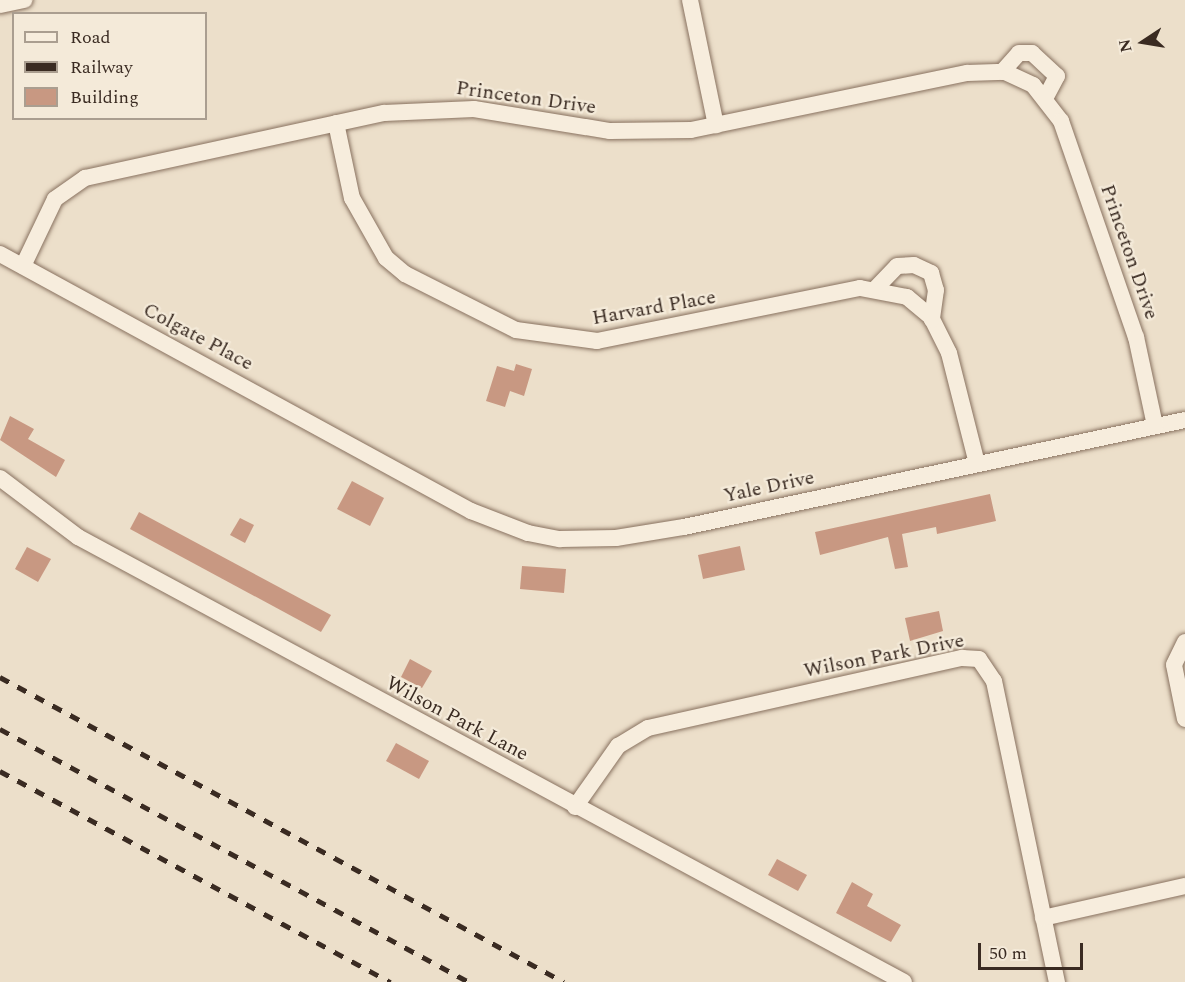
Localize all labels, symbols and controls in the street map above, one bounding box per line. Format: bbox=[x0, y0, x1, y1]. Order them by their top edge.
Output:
legend bbox=[12, 12, 207, 120]
north arrow bbox=[1113, 12, 1173, 72]
text: Road bbox=[70, 24, 111, 51]
text: N bbox=[1112, 37, 1138, 55]
text: Railway bbox=[70, 54, 133, 81]
street label: Princeton Drive bbox=[454, 76, 598, 120]
text: Building bbox=[70, 84, 139, 111]
street label: Princeton Drive bbox=[1095, 181, 1163, 323]
street label: Harvard Place bbox=[590, 285, 718, 331]
street label: Colgate Place bbox=[139, 298, 257, 376]
street label: Yale Drive bbox=[721, 466, 817, 508]
street label: Wilson Park Drive bbox=[802, 629, 966, 683]
street label: Wilson Park Lane bbox=[382, 671, 532, 767]
scale bar bbox=[981, 931, 1086, 969]
text: 50 m bbox=[989, 940, 1027, 967]

